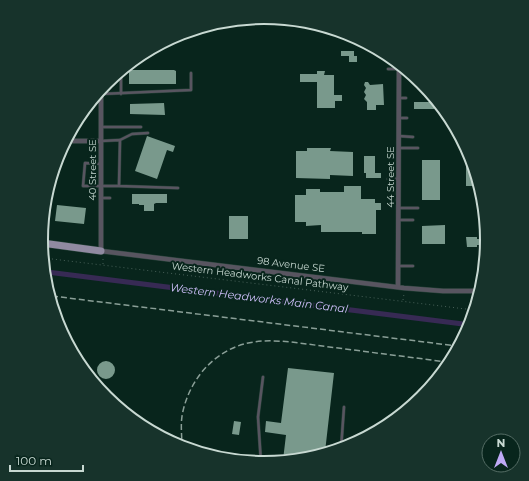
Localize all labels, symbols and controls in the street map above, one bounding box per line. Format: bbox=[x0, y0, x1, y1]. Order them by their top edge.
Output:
street label: 40 Street SE bbox=[86, 139, 99, 201]
street label: 44 Street SE bbox=[384, 146, 397, 208]
street label: 98 Avenue SE bbox=[256, 254, 326, 275]
street label: Western Headworks Canal Pathway bbox=[171, 259, 350, 294]
water label: Western Headworks Main Canal bbox=[169, 280, 349, 316]
north arrow bbox=[481, 433, 521, 473]
text: N bbox=[497, 436, 505, 450]
scale bar bbox=[10, 447, 83, 473]
text: 100 m bbox=[16, 453, 52, 468]

